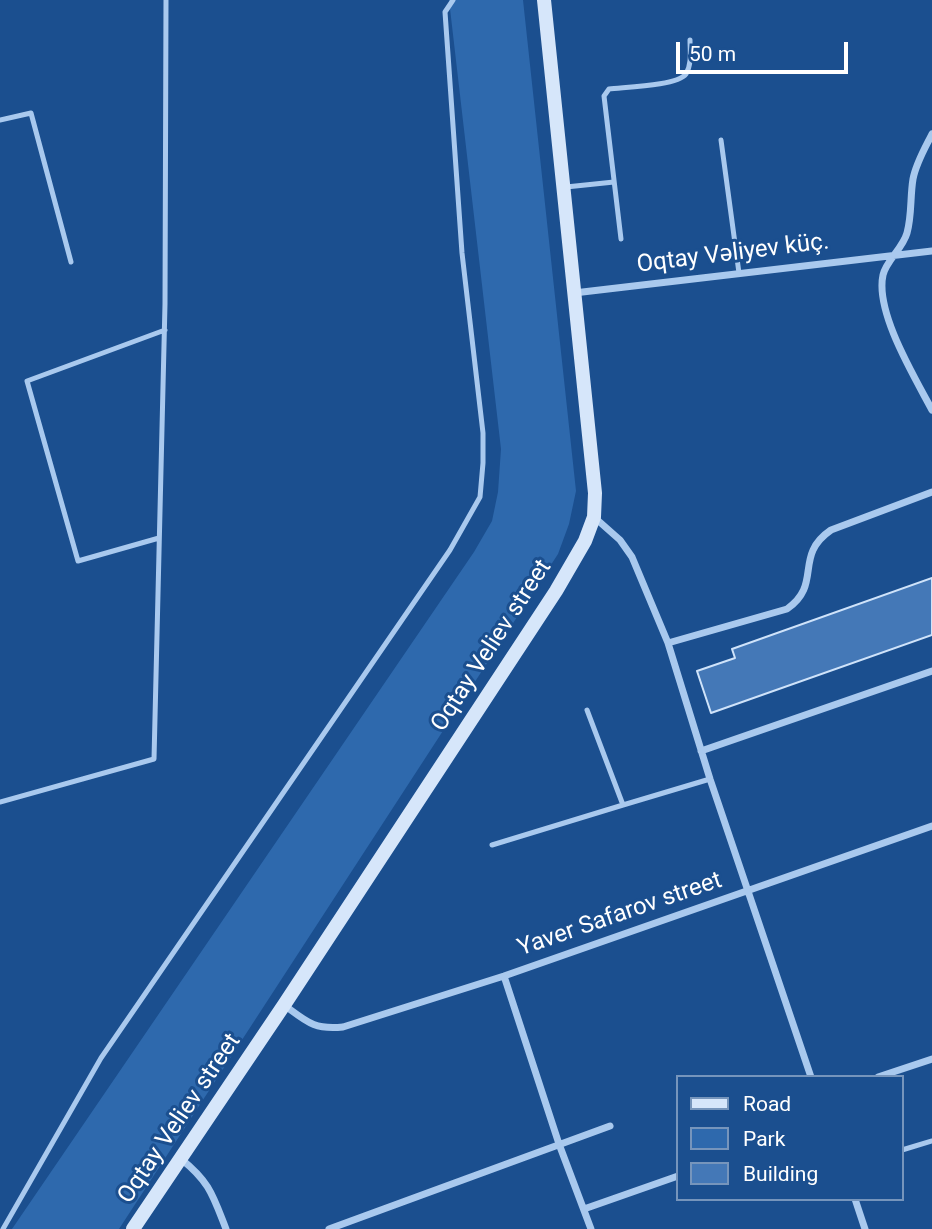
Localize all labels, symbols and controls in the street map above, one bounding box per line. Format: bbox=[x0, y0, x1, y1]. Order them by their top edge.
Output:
scale bar bbox=[680, 28, 852, 72]
text: 50 m bbox=[689, 42, 736, 66]
street label: Oqtay Vəliyev küç. bbox=[635, 228, 831, 280]
street label: Oqtay Veliev street bbox=[426, 555, 558, 737]
street label: Yaver Safarov street bbox=[514, 867, 726, 963]
street label: Oqtay Veliev street bbox=[112, 1028, 248, 1210]
legend bbox=[676, 1075, 904, 1201]
text: Road bbox=[743, 1092, 791, 1116]
text: Park bbox=[743, 1127, 785, 1151]
text: Building bbox=[743, 1162, 818, 1186]

